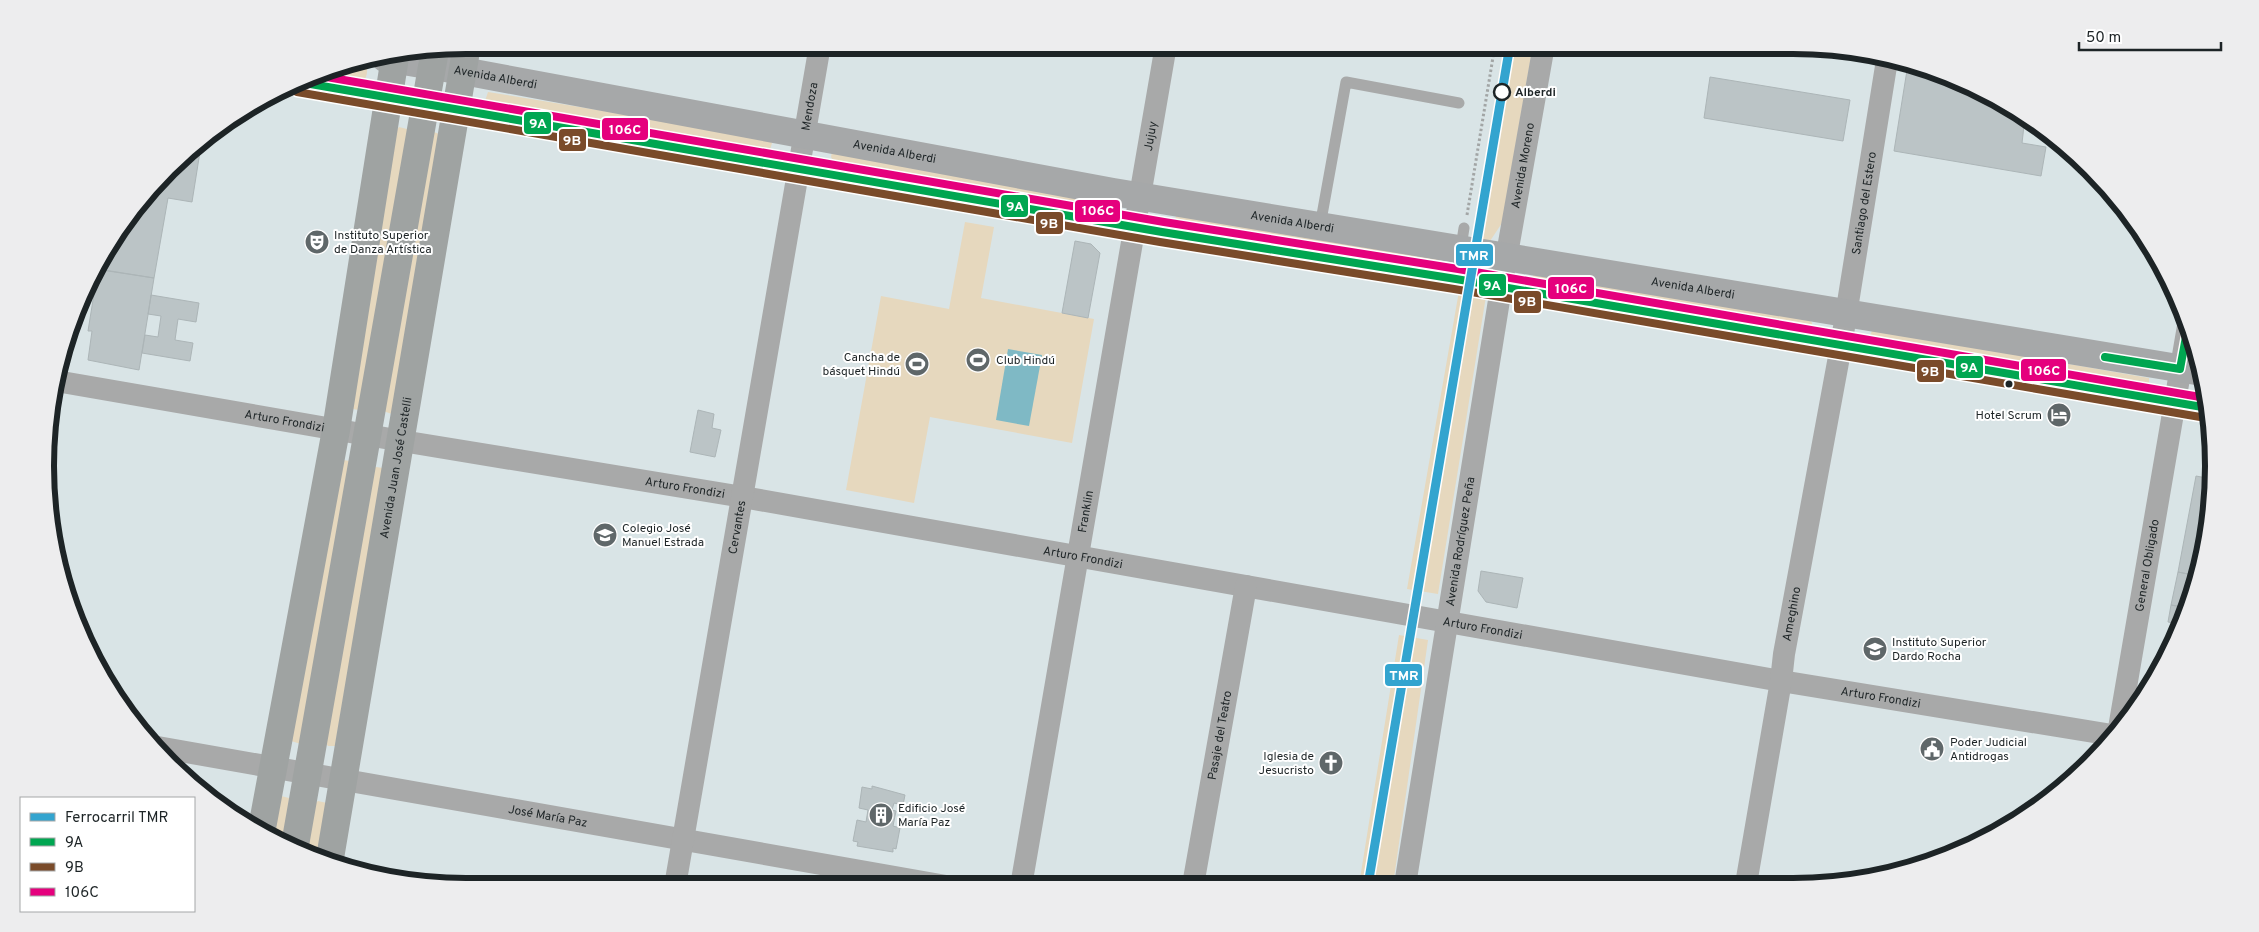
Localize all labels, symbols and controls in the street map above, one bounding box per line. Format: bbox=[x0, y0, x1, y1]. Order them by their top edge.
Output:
scale bar bbox=[2079, 20, 2222, 52]
text: 50 m bbox=[2086, 29, 2121, 48]
street label: Avenida Alberdi bbox=[452, 63, 538, 94]
street label: Mendoza bbox=[798, 81, 822, 132]
marker: Alberdi bbox=[1493, 83, 1511, 101]
place label: Alberdi bbox=[1515, 85, 1556, 101]
line badge: 9A bbox=[523, 111, 552, 135]
text: 9A bbox=[529, 116, 547, 133]
line badge: 106C bbox=[601, 117, 649, 141]
street label: Jujuy bbox=[1141, 120, 1162, 152]
street label: Avenida Moreno bbox=[1508, 121, 1539, 210]
text: 106C bbox=[609, 122, 641, 139]
line badge: 9B bbox=[558, 128, 587, 152]
text: 9B bbox=[563, 133, 581, 150]
street label: Avenida Alberdi bbox=[851, 137, 937, 168]
street label: Santiago del Estero bbox=[1849, 150, 1881, 256]
line badge: 9A bbox=[1000, 194, 1029, 218]
text: 9A bbox=[1006, 199, 1024, 216]
line badge: 106C bbox=[1074, 199, 1121, 223]
text: 106C bbox=[1082, 203, 1114, 220]
street label: Avenida Alberdi bbox=[1249, 208, 1335, 237]
line badge: 9B bbox=[1035, 211, 1064, 235]
text: 9B bbox=[1040, 216, 1058, 233]
place label: Instituto Superior de Danza Artística bbox=[334, 228, 432, 258]
theatre icon: Instituto Superior de Danza Artística bbox=[304, 229, 330, 255]
line badge: TMR bbox=[1455, 243, 1494, 267]
text: TMR bbox=[1459, 248, 1489, 265]
line badge: 9A bbox=[1478, 273, 1507, 297]
street label: Avenida Alberdi bbox=[1650, 274, 1736, 304]
line badge: 106C bbox=[1547, 276, 1595, 300]
text: 9A bbox=[1483, 278, 1501, 295]
text: 106C bbox=[1555, 281, 1587, 298]
line badge: 9B bbox=[1513, 290, 1542, 314]
text: 9B bbox=[1518, 294, 1536, 311]
sports icon: Club Hindú bbox=[965, 347, 991, 373]
place label: Cancha de básquet Hindú bbox=[822, 350, 900, 380]
sports icon: Cancha de básquet Hindú bbox=[904, 351, 930, 377]
place label: Club Hindú bbox=[996, 353, 1055, 369]
line badge: 9A bbox=[1955, 355, 1984, 379]
line badge: 106C bbox=[2020, 358, 2067, 382]
line badge: 9B bbox=[1916, 359, 1945, 383]
text: 9A bbox=[1960, 360, 1978, 377]
text: 106C bbox=[2028, 363, 2060, 380]
text: 9B bbox=[1921, 364, 1939, 381]
unlabelled marker bbox=[2004, 379, 2014, 389]
street label: Avenida Juan José Castelli bbox=[377, 396, 417, 540]
hotel icon: Hotel Scrum bbox=[2046, 402, 2072, 428]
street label: Arturo Frondizi bbox=[243, 407, 326, 436]
place label: Hotel Scrum bbox=[1976, 408, 2042, 424]
street label: Arturo Frondizi bbox=[644, 474, 726, 503]
street label: Avenida Rodríguez Peña bbox=[1443, 476, 1480, 607]
street label: Franklin bbox=[1075, 489, 1098, 534]
street label: Cervantes bbox=[725, 499, 750, 556]
street label: General Obligado bbox=[2132, 518, 2164, 613]
place label: Colegio José Manuel Estrada bbox=[622, 521, 704, 551]
school or university icon: Colegio José Manuel Estrada bbox=[592, 522, 618, 548]
street label: Arturo Frondizi bbox=[1042, 543, 1124, 573]
street label: Ameghino bbox=[1780, 585, 1805, 643]
street label: Arturo Frondizi bbox=[1441, 614, 1524, 644]
place label: Instituto Superior Dardo Rocha bbox=[1892, 635, 1987, 665]
school or university icon: Instituto Superior Dardo Rocha bbox=[1862, 636, 1888, 662]
line badge: TMR bbox=[1384, 663, 1423, 687]
text: TMR bbox=[1389, 668, 1419, 685]
street label: Arturo Frondizi bbox=[1839, 684, 1922, 713]
street label: Pasaje del Teatro bbox=[1205, 689, 1236, 781]
place label: Poder Judicial Antidrogas bbox=[1950, 735, 2027, 765]
public building icon: Poder Judicial Antidrogas bbox=[1919, 736, 1945, 762]
place label: Iglesia de Jesucristo bbox=[1259, 749, 1314, 779]
church icon: Iglesia de Jesucristo bbox=[1318, 750, 1344, 776]
legend bbox=[20, 797, 195, 912]
place label: Edificio José María Paz bbox=[898, 801, 965, 831]
street label: José María Paz bbox=[507, 802, 589, 832]
building icon: Edificio José María Paz bbox=[868, 802, 894, 828]
text: Ferrocarril TMR bbox=[65, 809, 169, 828]
text: 9A bbox=[65, 834, 84, 853]
text: 9B bbox=[65, 859, 84, 878]
text: 106C bbox=[65, 884, 99, 903]

